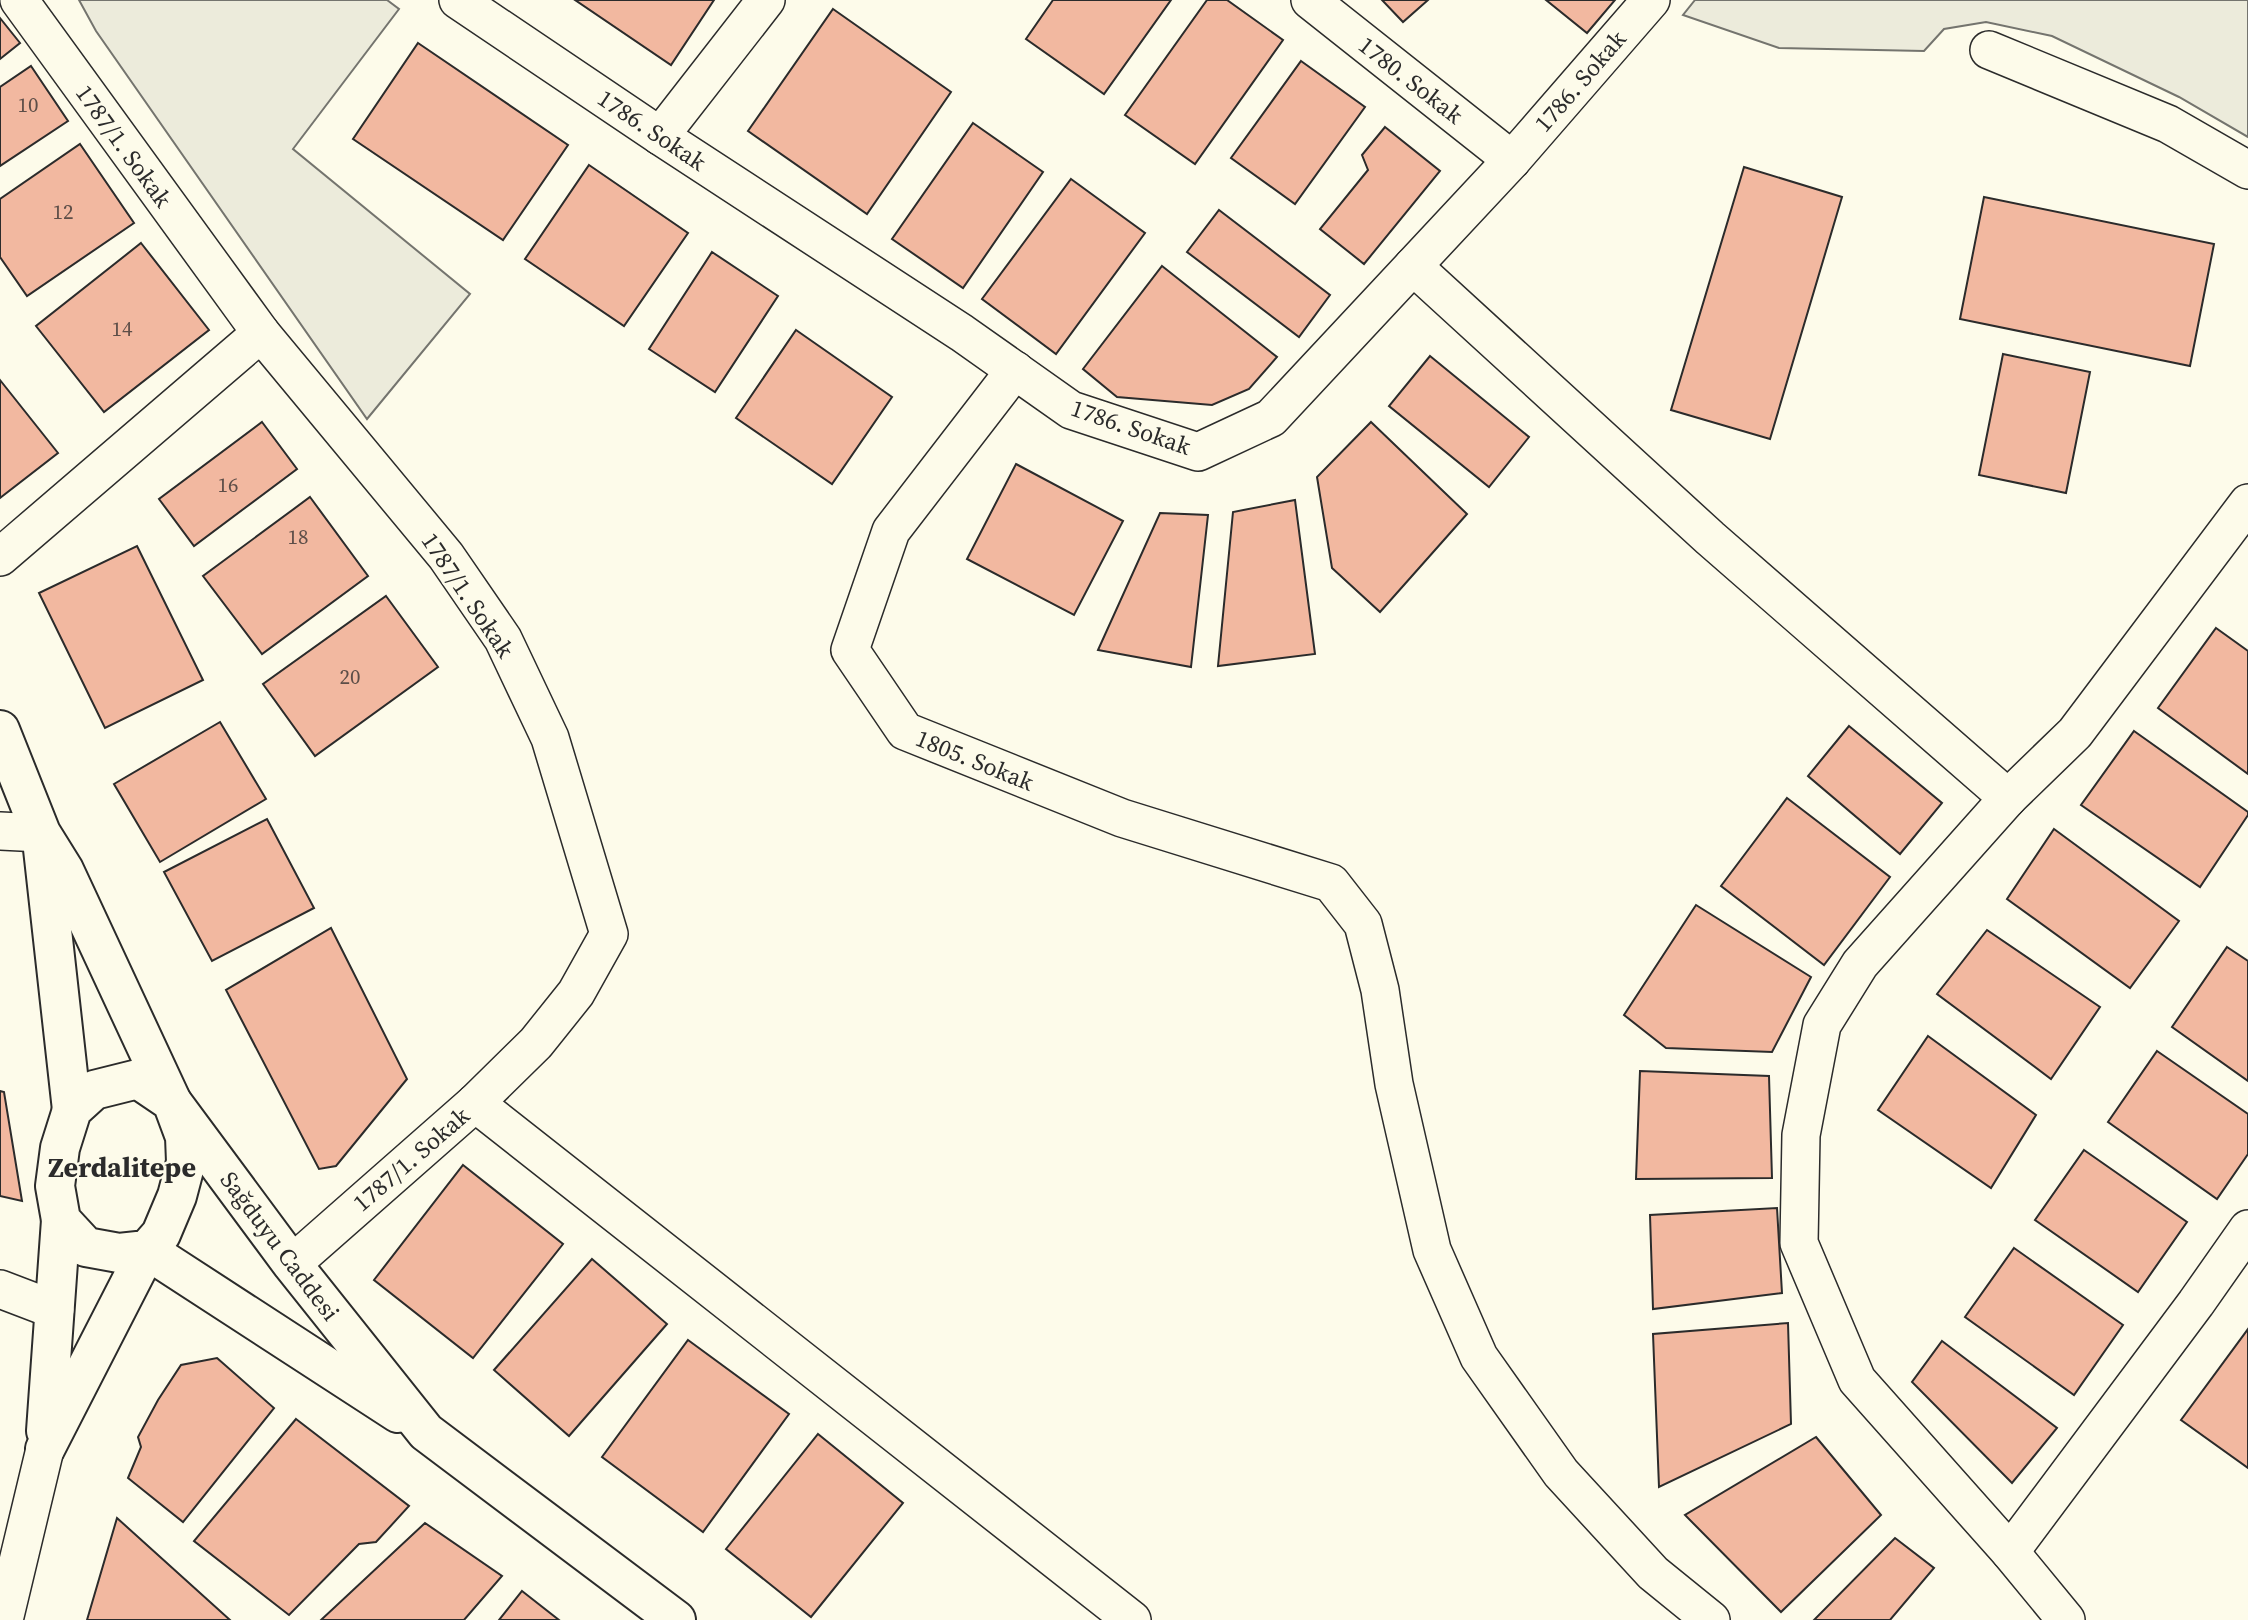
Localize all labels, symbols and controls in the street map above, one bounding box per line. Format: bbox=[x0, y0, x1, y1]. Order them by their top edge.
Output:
street label: 1786. Sokak bbox=[1527, 23, 1634, 139]
street label: 1780. Sokak bbox=[1352, 29, 1471, 132]
street label: 1787/1. Sokak bbox=[68, 78, 180, 215]
street label: 1786. Sokak bbox=[591, 82, 714, 179]
house number: 10 bbox=[18, 90, 39, 119]
house number: 12 bbox=[53, 197, 74, 226]
house number: 14 bbox=[112, 314, 133, 343]
street label: 1786. Sokak bbox=[1067, 391, 1196, 463]
house number: 16 bbox=[218, 470, 239, 499]
house number: 18 bbox=[288, 522, 309, 551]
street label: 1787/1. Sokak bbox=[414, 526, 523, 665]
house number: 20 bbox=[340, 662, 361, 691]
street label: 1805. Sokak bbox=[911, 721, 1040, 799]
street label: 1787/1. Sokak bbox=[346, 1099, 477, 1219]
district label: Zerdalitepe bbox=[48, 1148, 196, 1186]
street label: Sağduyu Caddesi bbox=[213, 1164, 347, 1328]

